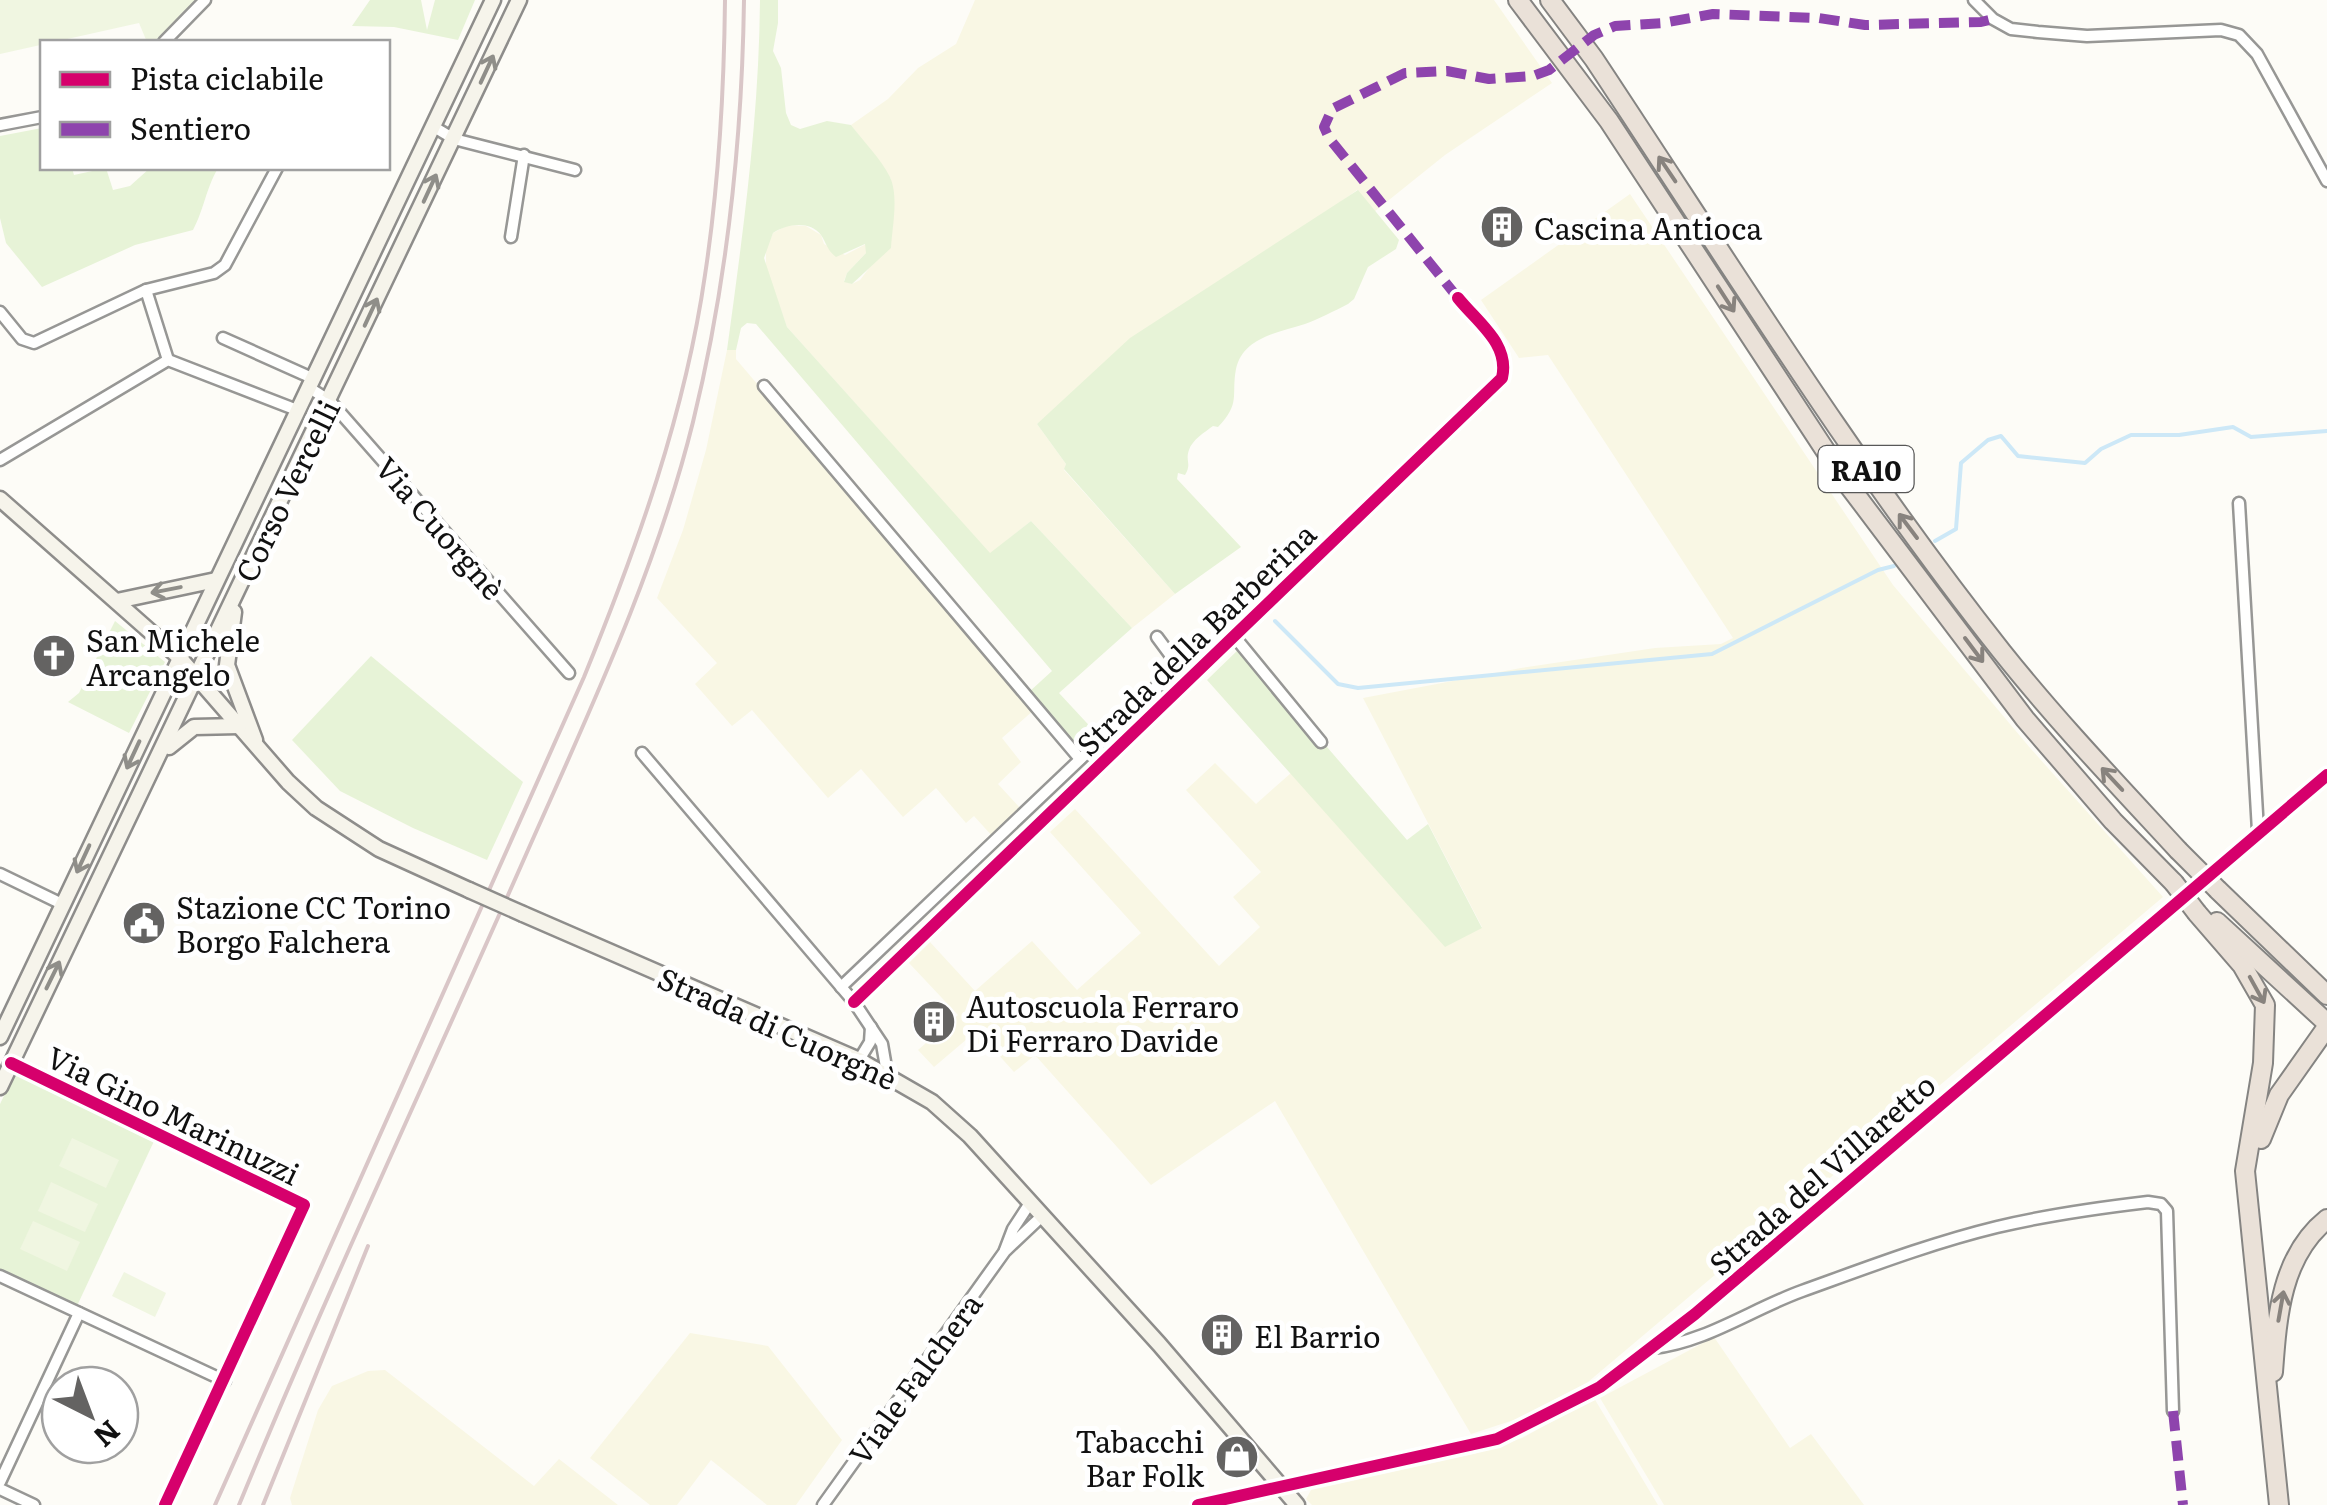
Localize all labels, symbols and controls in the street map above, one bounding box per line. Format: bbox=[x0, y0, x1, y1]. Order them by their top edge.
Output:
legend bbox=[40, 40, 390, 170]
text: Pista ciclabile bbox=[130, 55, 324, 99]
one-way arrow bbox=[478, 55, 497, 85]
text: Sentiero bbox=[130, 105, 251, 149]
one-way arrow bbox=[1657, 156, 1678, 184]
one-way arrow bbox=[422, 174, 441, 204]
building icon: Cascina Antioca bbox=[1479, 204, 1525, 250]
place label: Cascina Antioca bbox=[1534, 205, 1763, 249]
one-way arrow bbox=[1715, 284, 1736, 312]
one-way arrow bbox=[363, 298, 382, 328]
street label: Corso Vercelli bbox=[223, 391, 349, 589]
street label: Via Cuorgnè bbox=[366, 446, 516, 608]
road number: RA10 bbox=[1818, 446, 1914, 492]
street label: Strada della Barberina bbox=[1065, 511, 1325, 764]
one-way arrow bbox=[1898, 513, 1919, 540]
one-way arrow bbox=[150, 581, 183, 600]
place label: San Michele Arcangelo bbox=[86, 617, 260, 695]
church icon: San Michele Arcangelo bbox=[31, 633, 77, 679]
one-way arrow bbox=[1963, 636, 1984, 663]
one-way arrow bbox=[122, 740, 141, 770]
one-way arrow bbox=[2100, 767, 2124, 791]
one-way arrow bbox=[73, 843, 92, 873]
place label: Stazione CC Torino Borgo Falchera bbox=[176, 884, 451, 962]
public building icon: Stazione CC Torino Borgo Falchera bbox=[121, 900, 167, 946]
street label: Strada di Cuorgnè bbox=[652, 955, 904, 1099]
one-way arrow bbox=[45, 961, 64, 991]
one-way arrow bbox=[2247, 975, 2267, 1004]
place label: Autoscuola Ferraro Di Ferraro Davide bbox=[966, 983, 1239, 1061]
building icon: Autoscuola Ferraro Di Ferraro Davide bbox=[911, 999, 957, 1045]
street label: Via Gino Marinuzzi bbox=[40, 1034, 308, 1194]
street label: Strada del Villaretto bbox=[1698, 1062, 1944, 1284]
street label: Viale Falchera bbox=[837, 1283, 992, 1473]
one-way arrow bbox=[2272, 1290, 2291, 1322]
building icon: El Barrio bbox=[1199, 1312, 1245, 1358]
place label: El Barrio bbox=[1254, 1313, 1381, 1357]
north arrow bbox=[40, 1365, 140, 1465]
text: N bbox=[85, 1412, 131, 1459]
place label: Tabacchi Bar Folk bbox=[1075, 1418, 1205, 1496]
shop icon: Tabacchi Bar Folk bbox=[1214, 1434, 1260, 1480]

